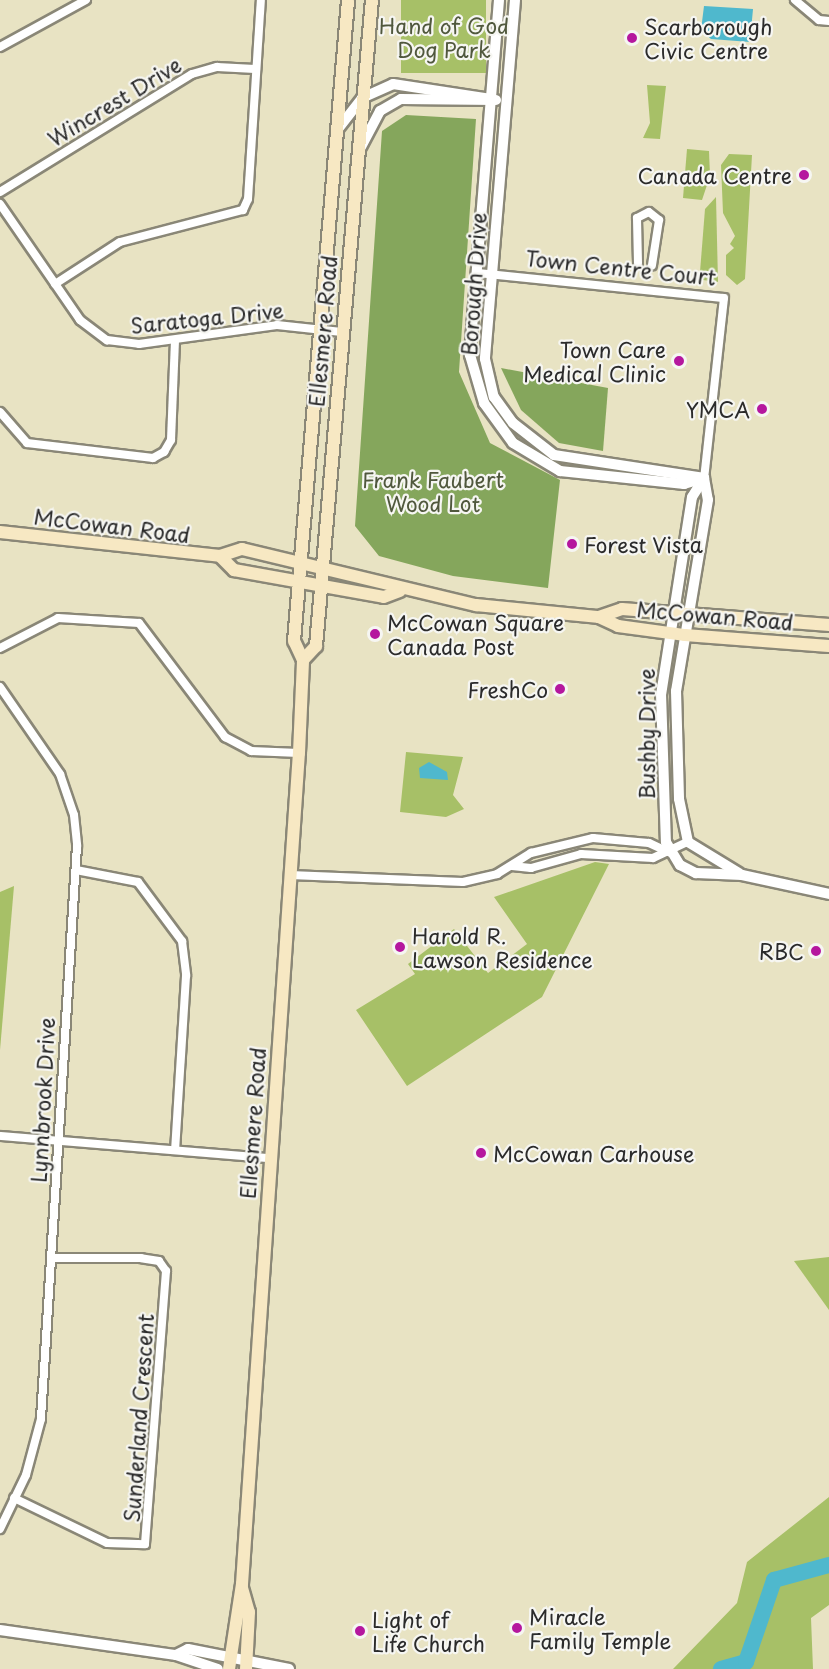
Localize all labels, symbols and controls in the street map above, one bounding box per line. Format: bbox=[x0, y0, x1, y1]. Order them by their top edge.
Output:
park label: Hand of God Dog Park bbox=[379, 12, 509, 62]
place label: Scarborough Civic Centre bbox=[644, 13, 772, 63]
marker: Scarborough Civic Centre bbox=[625, 31, 639, 45]
street label: Wincrest Drive bbox=[43, 51, 185, 151]
place label: Canada Centre bbox=[637, 162, 792, 188]
marker: Canada Centre bbox=[797, 168, 811, 182]
street label: Borough Drive bbox=[455, 211, 491, 357]
street label: Town Centre Court bbox=[525, 244, 717, 290]
street label: Ellesmere Road bbox=[303, 254, 341, 408]
street label: Saratoga Drive bbox=[129, 296, 285, 338]
place label: Town Care Medical Clinic bbox=[524, 336, 666, 386]
marker: Town Care Medical Clinic bbox=[670, 352, 688, 370]
place label: YMCA bbox=[686, 396, 750, 422]
marker: YMCA bbox=[755, 402, 769, 416]
park label: Frank Faubert Wood Lot bbox=[361, 466, 505, 516]
street label: McCowan Road bbox=[32, 503, 192, 547]
place label: Forest Vista bbox=[584, 531, 704, 557]
marker: Forest Vista bbox=[565, 537, 579, 551]
street label: McCowan Road bbox=[636, 596, 794, 634]
place label: McCowan Square Canada Post bbox=[387, 609, 565, 659]
marker: McCowan Square Canada Post bbox=[368, 627, 382, 641]
street label: Bushby Drive bbox=[633, 667, 659, 801]
place label: FreshCo bbox=[467, 676, 548, 702]
marker: FreshCo bbox=[553, 682, 567, 696]
place label: Harold R. Lawson Residence bbox=[412, 922, 592, 972]
place label: RBC bbox=[759, 938, 804, 964]
marker: Harold R. Lawson Residence bbox=[393, 940, 407, 954]
marker: RBC bbox=[809, 944, 823, 958]
street label: Lynnbrook Drive bbox=[25, 1016, 59, 1184]
street label: Ellesmere Road bbox=[234, 1046, 270, 1200]
place label: McCowan Carhouse bbox=[493, 1140, 695, 1166]
marker: McCowan Carhouse bbox=[474, 1146, 488, 1160]
street label: Sunderland Crescent bbox=[118, 1312, 158, 1524]
place label: Miracle Family Temple bbox=[529, 1603, 672, 1653]
place label: Light of Life Church bbox=[372, 1606, 488, 1656]
marker: Miracle Family Temple bbox=[510, 1621, 524, 1635]
marker: Light of Life Church bbox=[353, 1624, 367, 1638]

